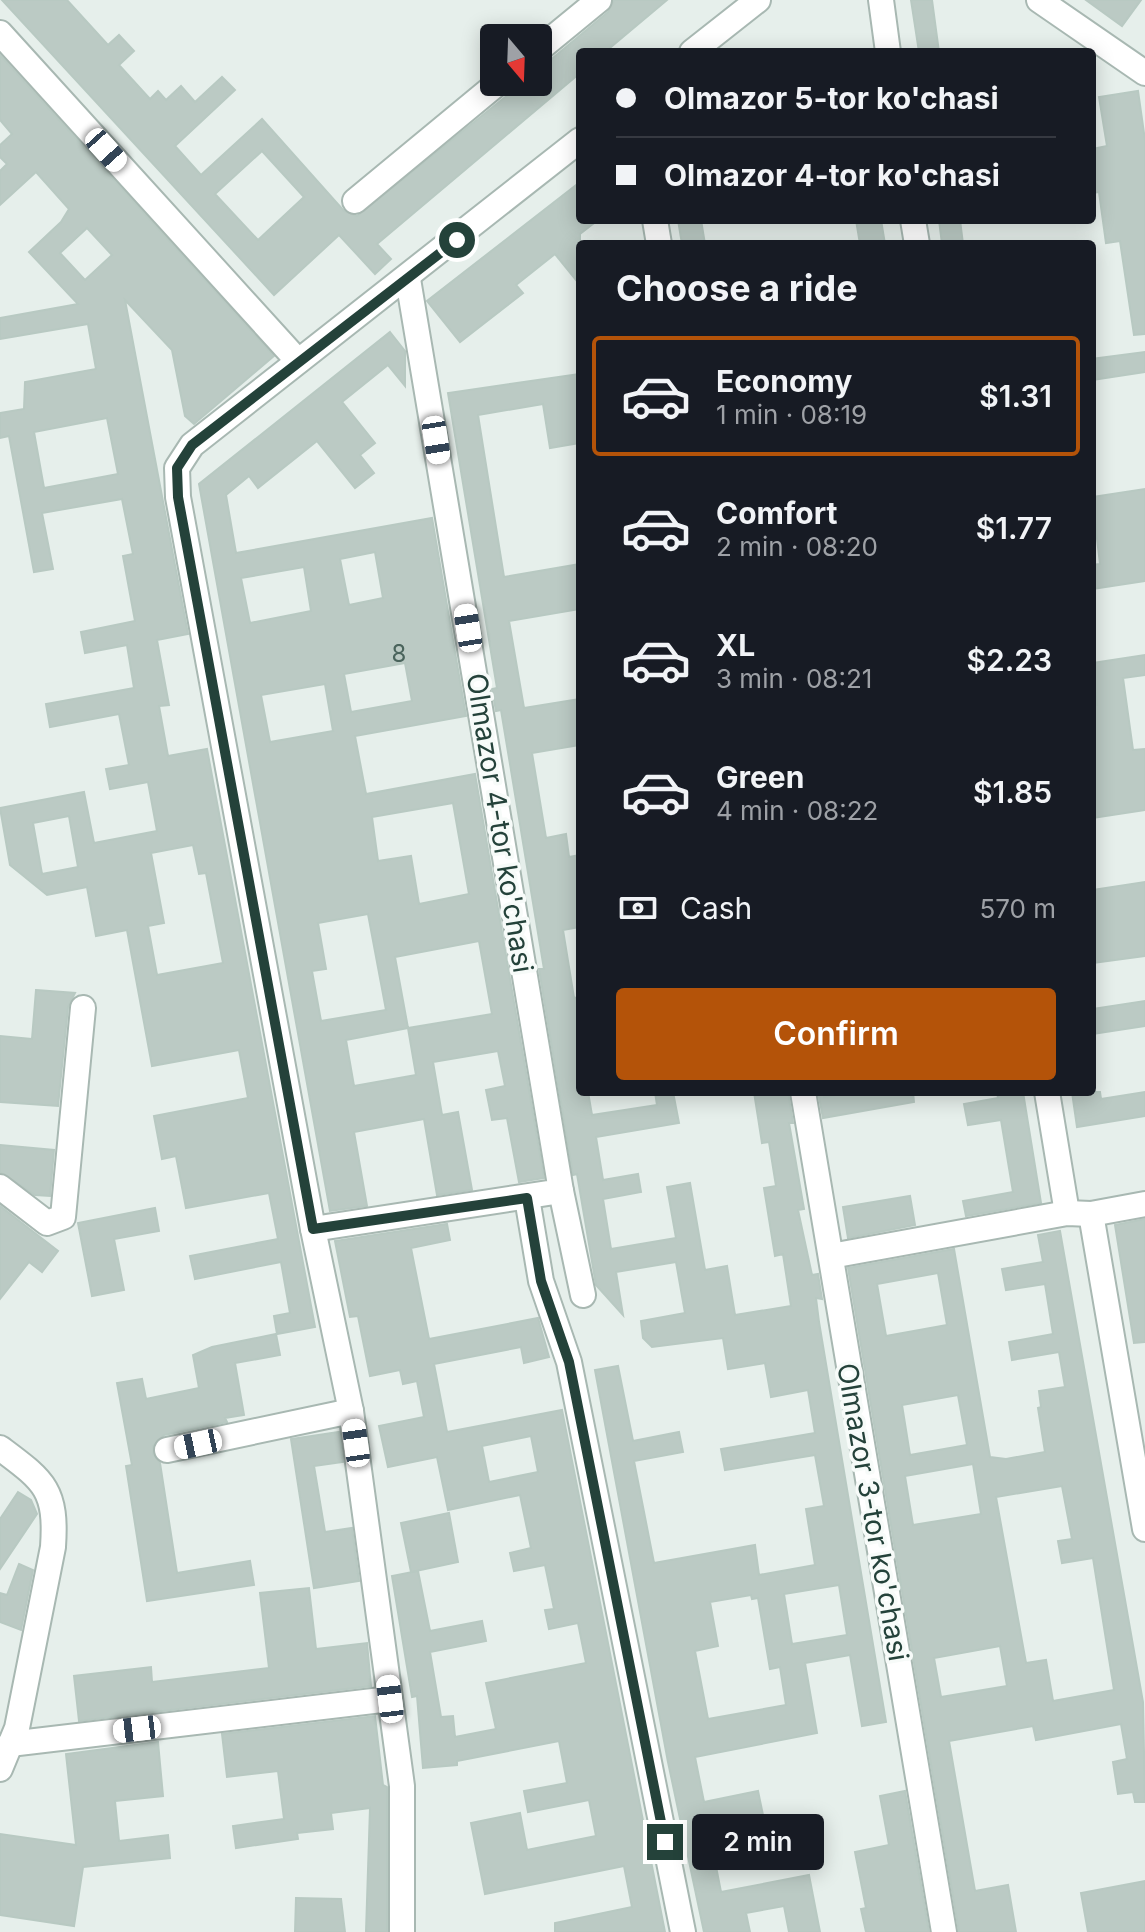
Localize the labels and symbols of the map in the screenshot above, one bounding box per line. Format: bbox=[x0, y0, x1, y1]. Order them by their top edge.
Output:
north arrow bbox=[480, 24, 552, 96]
car bbox=[81, 124, 131, 176]
route start bbox=[439, 222, 475, 258]
car bbox=[420, 414, 452, 466]
car bbox=[452, 602, 484, 654]
house number: 8 bbox=[392, 639, 406, 668]
street label: Olmazor 4-tor ko'chasi bbox=[460, 671, 540, 975]
street label: Olmazor 3-tor ko'chasi bbox=[830, 1360, 916, 1664]
car bbox=[341, 1418, 371, 1468]
car bbox=[172, 1427, 224, 1461]
car bbox=[375, 1674, 405, 1724]
car bbox=[112, 1714, 162, 1744]
callout: 2 min bbox=[693, 1814, 825, 1870]
route end bbox=[647, 1824, 683, 1860]

